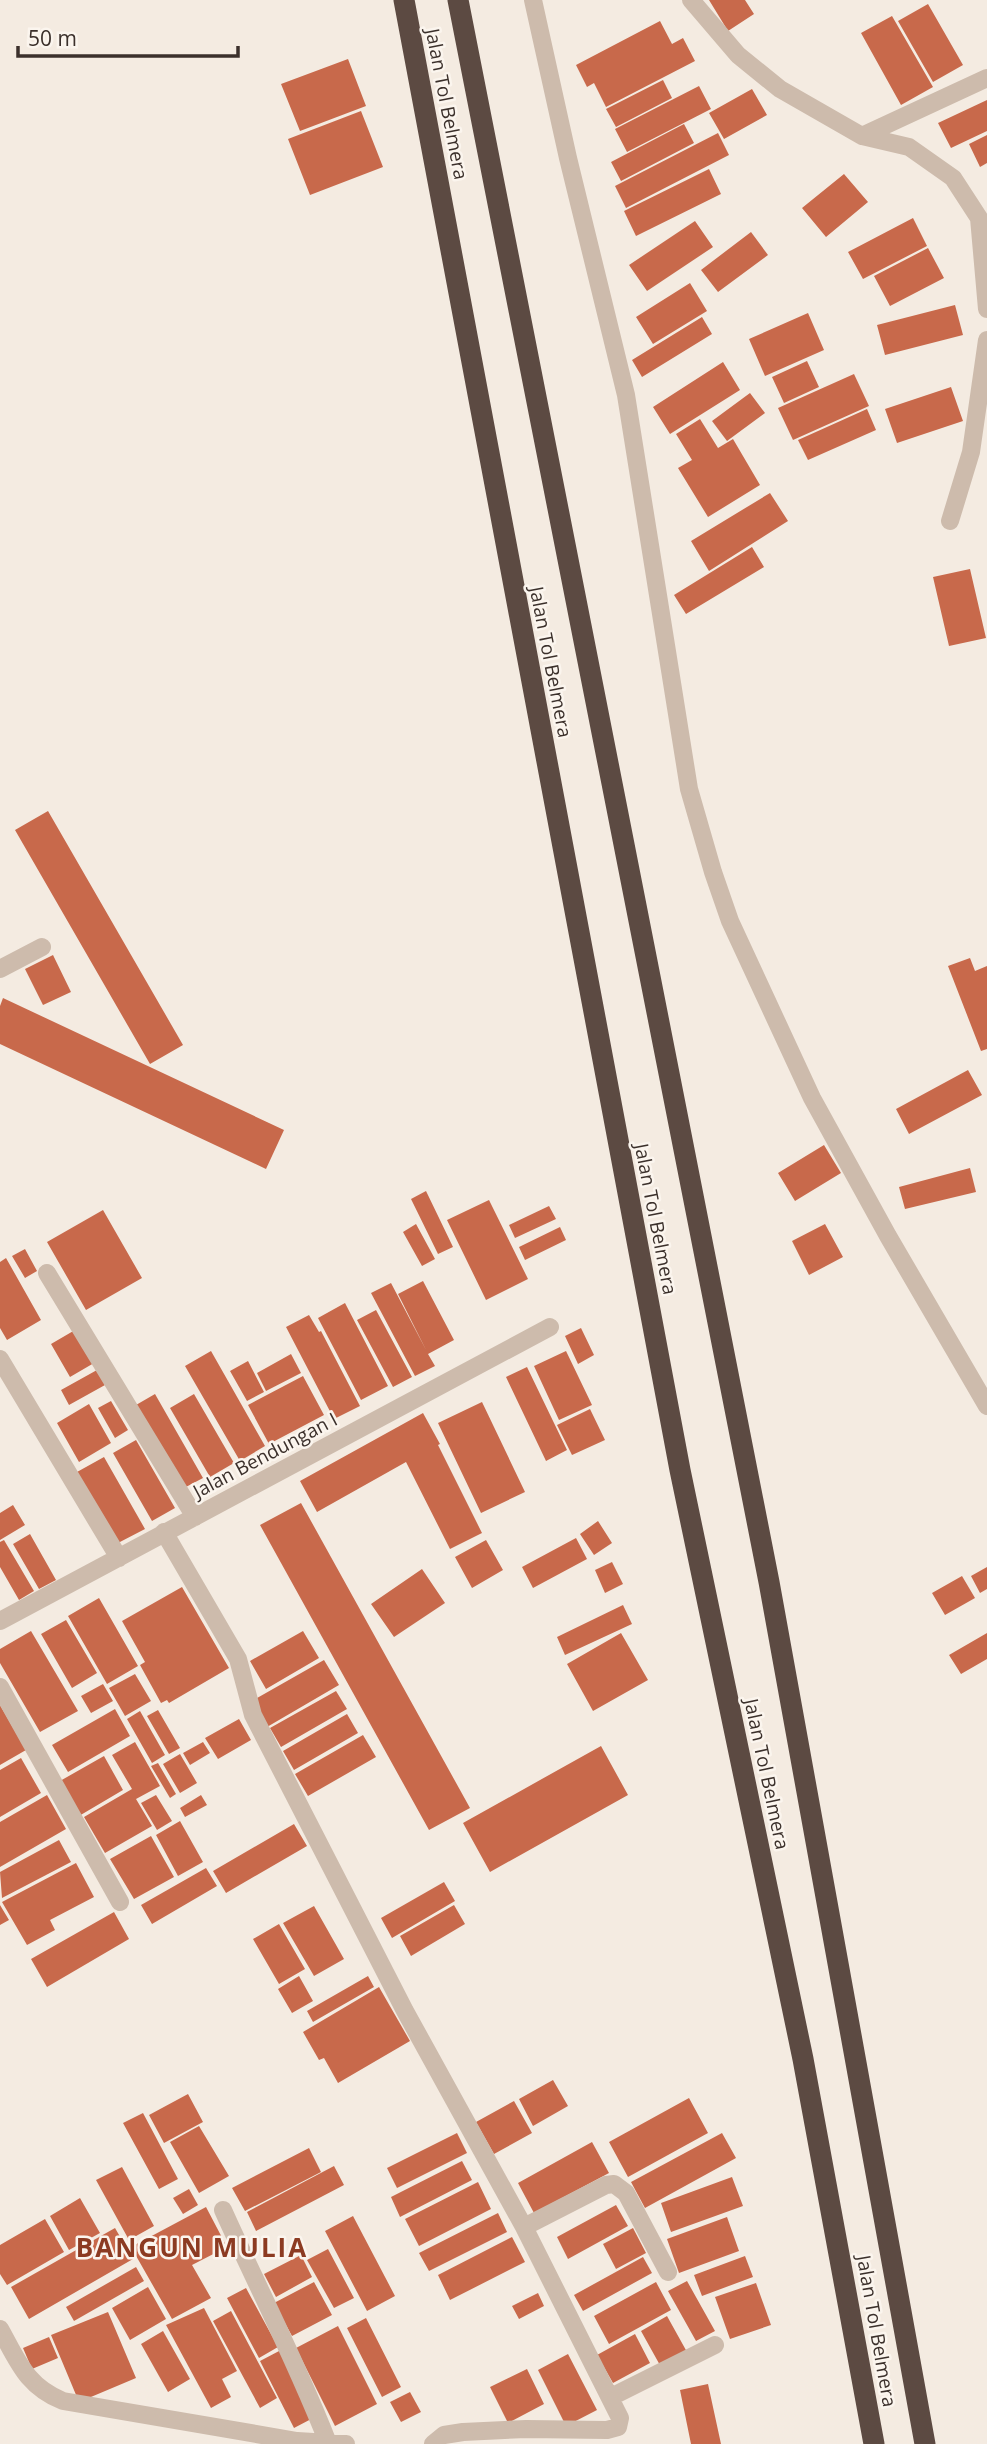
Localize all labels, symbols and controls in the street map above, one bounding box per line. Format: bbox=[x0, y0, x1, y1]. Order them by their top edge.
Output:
scale bar bbox=[18, 14, 238, 58]
text: 50 m bbox=[28, 24, 77, 52]
street label: Jalan Tol Belmera bbox=[419, 24, 474, 182]
street label: Jalan Tol Belmera bbox=[523, 582, 578, 740]
street label: Jalan Tol Belmera bbox=[628, 1139, 683, 1297]
street label: Jalan Bendungan I bbox=[187, 1406, 342, 1505]
street label: Jalan Tol Belmera bbox=[738, 1694, 796, 1852]
district label: BANGUN MULIA bbox=[76, 2229, 308, 2265]
street label: Jalan Tol Belmera bbox=[851, 2251, 903, 2409]

